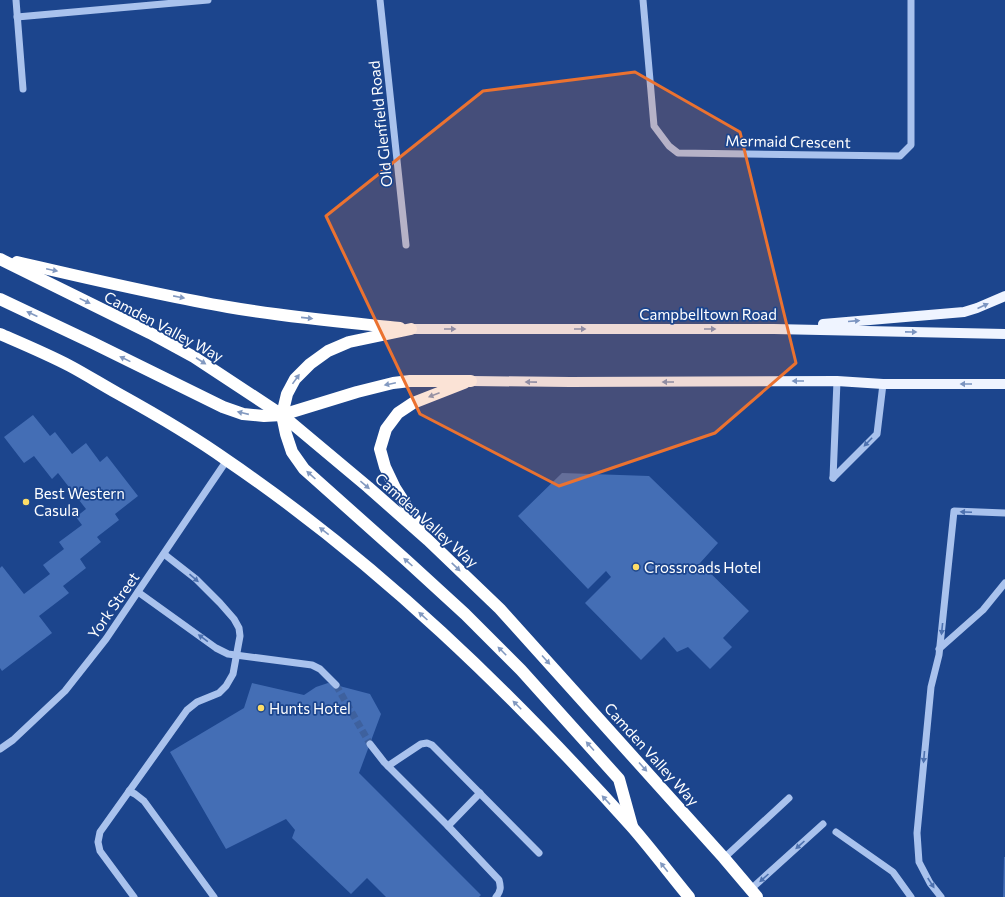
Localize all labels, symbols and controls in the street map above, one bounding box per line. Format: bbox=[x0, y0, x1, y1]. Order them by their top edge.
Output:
street label: Old Glenfield Road bbox=[364, 60, 396, 188]
street label: Mermaid Crescent bbox=[725, 131, 851, 151]
one-way arrow bbox=[46, 268, 58, 274]
street label: Camden Valley Way bbox=[101, 287, 227, 365]
one-way arrow bbox=[173, 295, 185, 301]
one-way arrow bbox=[80, 298, 91, 304]
one-way arrow bbox=[977, 303, 988, 309]
street label: Campbelltown Road bbox=[639, 305, 777, 323]
one-way arrow bbox=[26, 311, 38, 317]
one-way arrow bbox=[301, 315, 313, 322]
one-way arrow bbox=[848, 318, 860, 325]
one-way arrow bbox=[444, 326, 457, 332]
one-way arrow bbox=[574, 326, 587, 332]
one-way arrow bbox=[704, 326, 717, 332]
one-way arrow bbox=[905, 329, 918, 335]
one-way arrow bbox=[119, 356, 131, 362]
one-way arrow bbox=[195, 357, 206, 365]
one-way arrow bbox=[292, 374, 300, 385]
one-way arrow bbox=[791, 378, 804, 384]
one-way arrow bbox=[524, 379, 537, 385]
one-way arrow bbox=[661, 379, 674, 385]
one-way arrow bbox=[959, 381, 972, 387]
one-way arrow bbox=[384, 382, 396, 388]
one-way arrow bbox=[428, 392, 440, 398]
one-way arrow bbox=[237, 409, 249, 415]
one-way arrow bbox=[863, 437, 873, 447]
street label: Camden Valley Way bbox=[372, 469, 482, 571]
one-way arrow bbox=[306, 471, 315, 480]
one-way arrow bbox=[360, 480, 371, 489]
place label: Best Western Casula bbox=[34, 484, 125, 519]
marker: Best Western Casula bbox=[21, 497, 31, 507]
one-way arrow bbox=[960, 508, 972, 515]
one-way arrow bbox=[319, 527, 330, 536]
one-way arrow bbox=[403, 557, 413, 566]
place label: Crossroads Hotel bbox=[644, 558, 761, 576]
one-way arrow bbox=[451, 562, 461, 572]
marker: Crossroads Hotel bbox=[631, 562, 641, 572]
street label: York Street bbox=[84, 568, 142, 642]
one-way arrow bbox=[189, 574, 199, 583]
one-way arrow bbox=[418, 611, 428, 621]
one-way arrow bbox=[938, 623, 945, 635]
one-way arrow bbox=[197, 634, 208, 642]
one-way arrow bbox=[497, 646, 507, 656]
one-way arrow bbox=[541, 655, 551, 665]
place label: Hunts Hotel bbox=[269, 699, 351, 717]
street label: Camden Valley Way bbox=[601, 699, 703, 809]
one-way arrow bbox=[512, 701, 522, 710]
marker: Hunts Hotel bbox=[256, 703, 266, 713]
one-way arrow bbox=[586, 741, 595, 752]
one-way arrow bbox=[921, 751, 927, 763]
one-way arrow bbox=[638, 762, 647, 772]
one-way arrow bbox=[602, 795, 611, 805]
one-way arrow bbox=[795, 840, 805, 850]
one-way arrow bbox=[660, 861, 669, 872]
one-way arrow bbox=[759, 873, 769, 882]
one-way arrow bbox=[928, 878, 935, 889]

